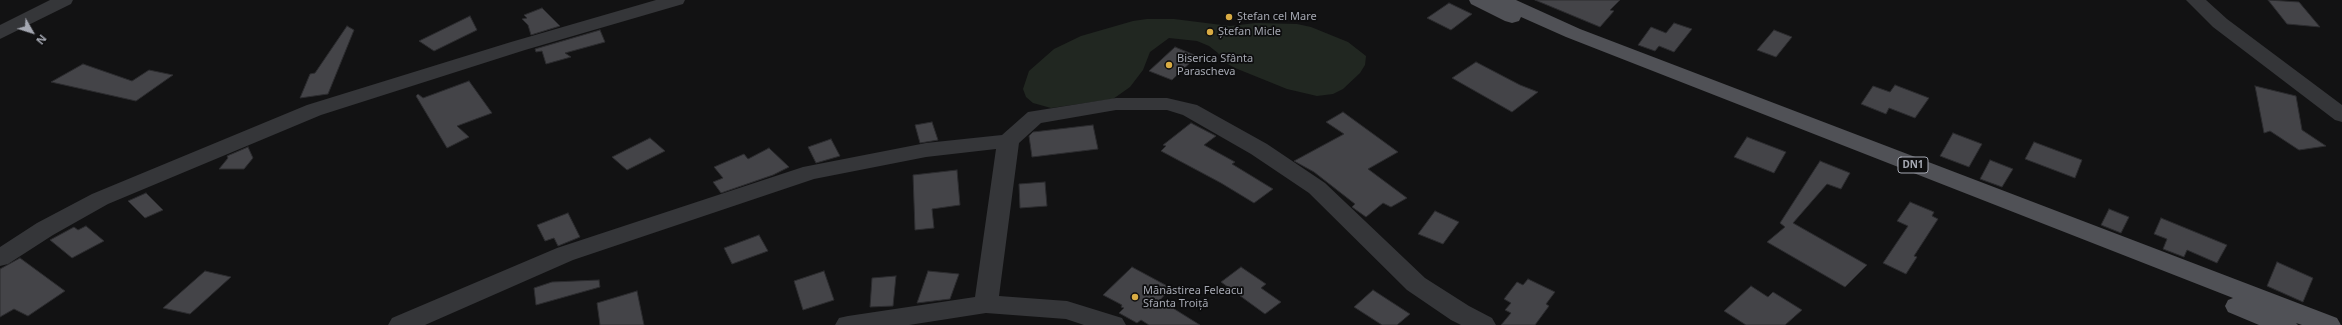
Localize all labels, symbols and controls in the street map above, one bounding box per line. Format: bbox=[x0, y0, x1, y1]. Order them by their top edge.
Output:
place label: Ștefan cel Mare bbox=[1237, 10, 1317, 24]
north arrow bbox=[12, 12, 52, 52]
marker: Ștefan cel Mare bbox=[1224, 12, 1234, 22]
place label: Ștefan Micle bbox=[1218, 25, 1281, 39]
marker: Ștefan Micle bbox=[1205, 27, 1215, 37]
text: N bbox=[33, 32, 50, 48]
place label: Biserica Sfânta Parascheva bbox=[1177, 52, 1253, 78]
marker: Biserica Sfânta Parascheva bbox=[1164, 60, 1174, 70]
road number: DN1 bbox=[1898, 157, 1928, 173]
place label: Mănăstirea Feleacu Sfanta Troiță bbox=[1143, 284, 1243, 310]
marker: Mănăstirea Feleacu Sfanta Troiță bbox=[1130, 292, 1140, 302]

